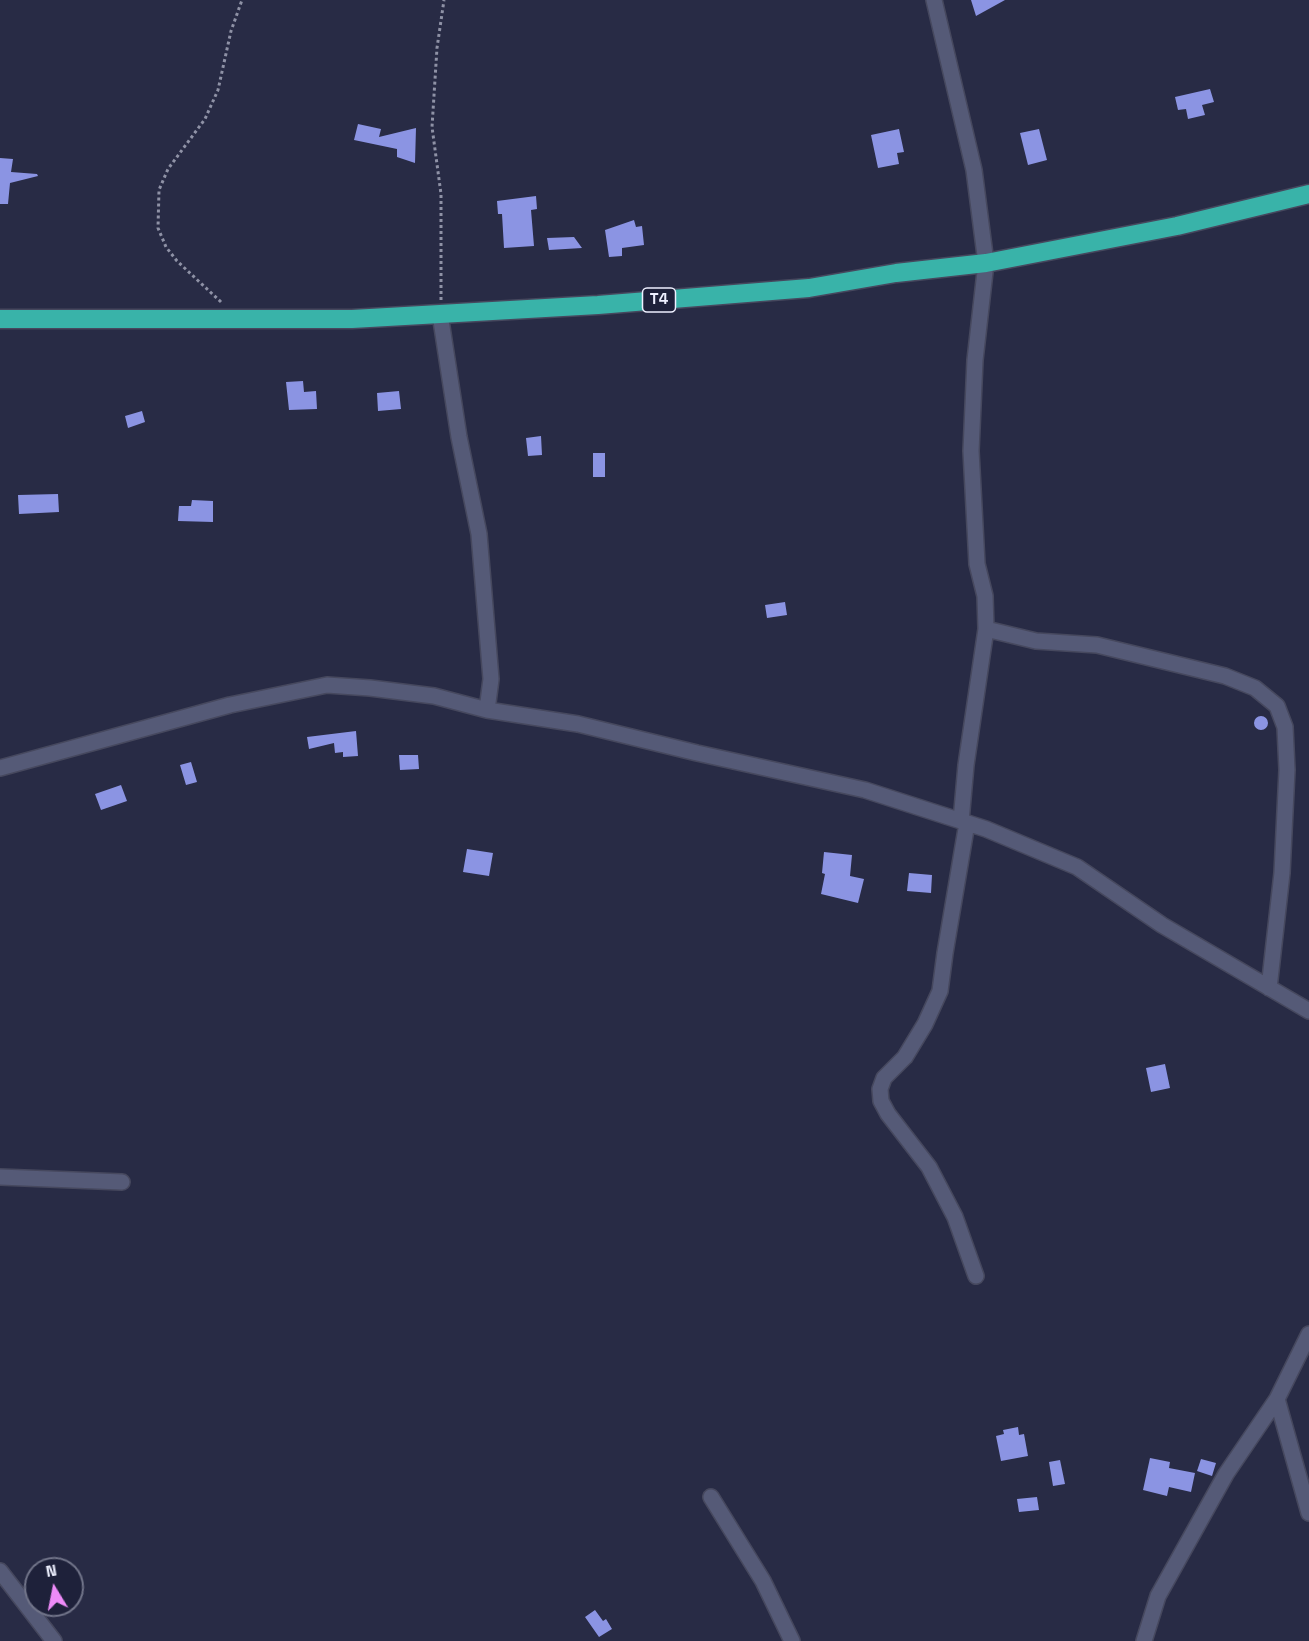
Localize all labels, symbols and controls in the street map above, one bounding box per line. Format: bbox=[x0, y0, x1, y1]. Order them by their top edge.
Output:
road number: T4 bbox=[642, 288, 676, 312]
north arrow bbox=[24, 1557, 84, 1617]
text: N bbox=[44, 1559, 58, 1582]

